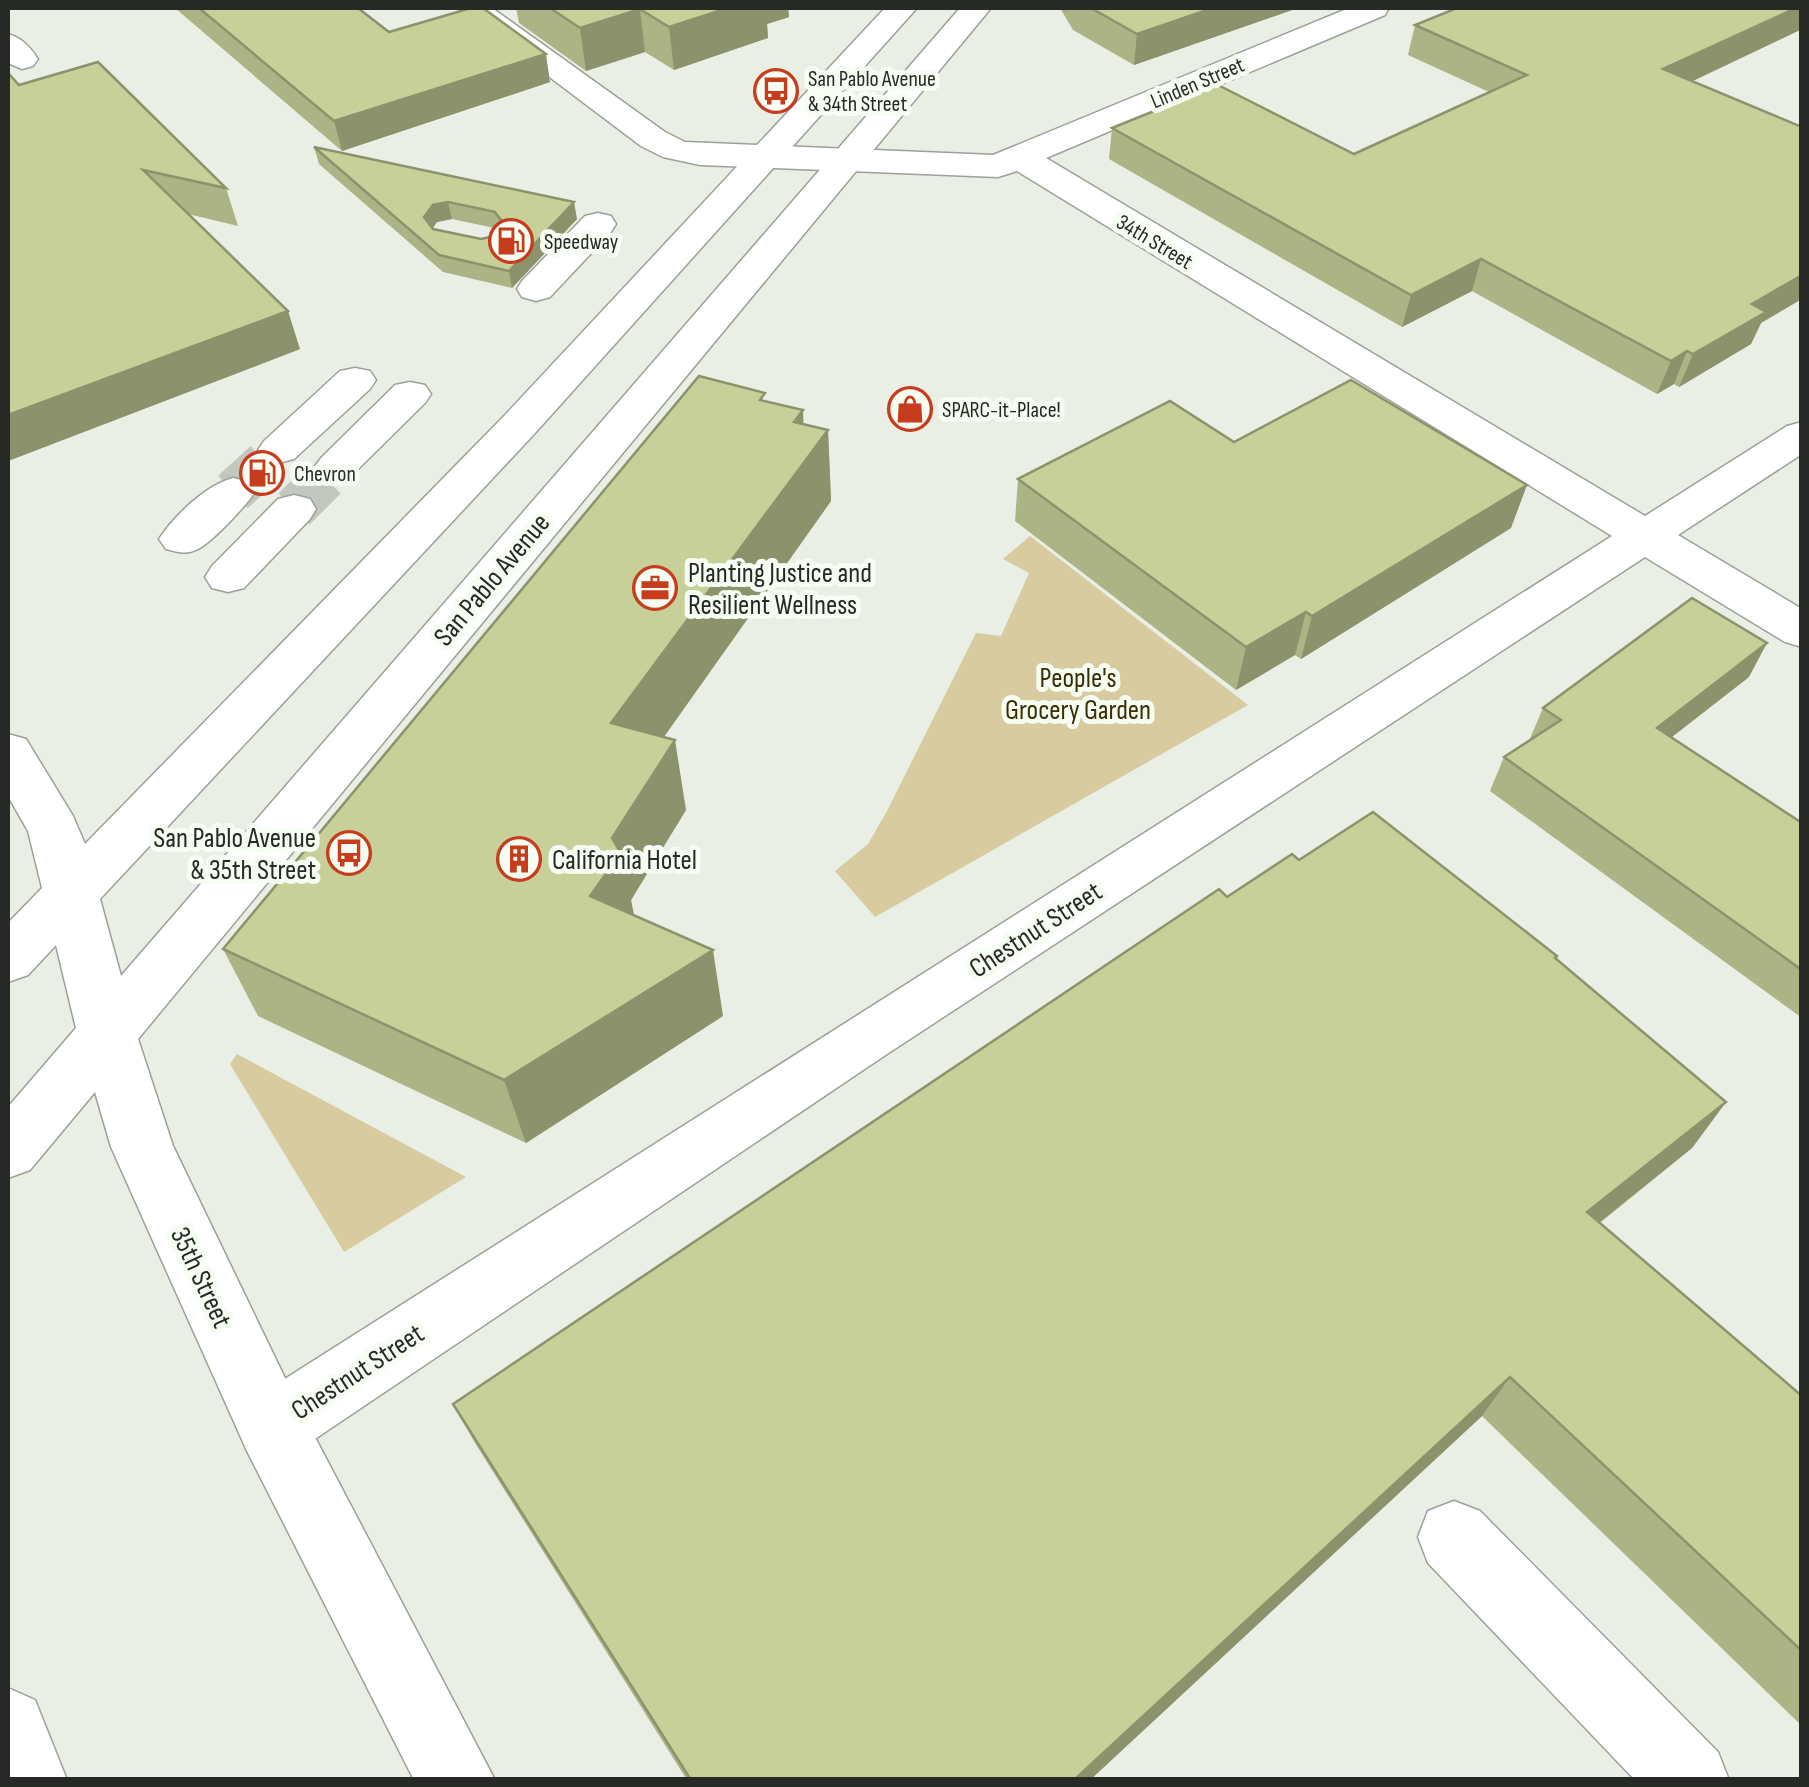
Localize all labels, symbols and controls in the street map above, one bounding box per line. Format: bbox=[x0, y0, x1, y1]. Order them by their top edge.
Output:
street label: Linden Street bbox=[1147, 52, 1249, 115]
place label: San Pablo Avenue & 34th Street bbox=[808, 66, 936, 118]
bus stop icon: San Pablo Avenue & 34th Street bbox=[753, 68, 799, 114]
street label: 34th Street bbox=[1111, 209, 1198, 276]
fuel station icon: Speedway bbox=[488, 218, 534, 264]
place label: Speedway bbox=[544, 229, 619, 256]
shop icon: SPARC-it-Place! bbox=[887, 386, 933, 432]
place label: SPARC-it-Place! bbox=[942, 397, 1061, 424]
fuel station icon: Chevron bbox=[239, 450, 285, 496]
place label: Chevron bbox=[294, 461, 356, 488]
street label: San Pablo Avenue bbox=[427, 507, 557, 653]
place label: Planting Justice and Resilient Wellness bbox=[688, 557, 872, 622]
office icon: Planting Justice and Resilient Wellness bbox=[632, 565, 678, 611]
park label: People's Grocery Garden bbox=[1005, 662, 1151, 727]
place label: San Pablo Avenue & 35th Street bbox=[153, 822, 316, 887]
bus stop icon: San Pablo Avenue & 35th Street bbox=[326, 830, 372, 876]
building icon: California Hotel bbox=[496, 836, 542, 882]
place label: California Hotel bbox=[552, 844, 697, 877]
street label: Chestnut Street bbox=[963, 875, 1108, 985]
street label: 35th Street bbox=[163, 1222, 238, 1333]
street label: Chestnut Street bbox=[285, 1317, 430, 1427]

